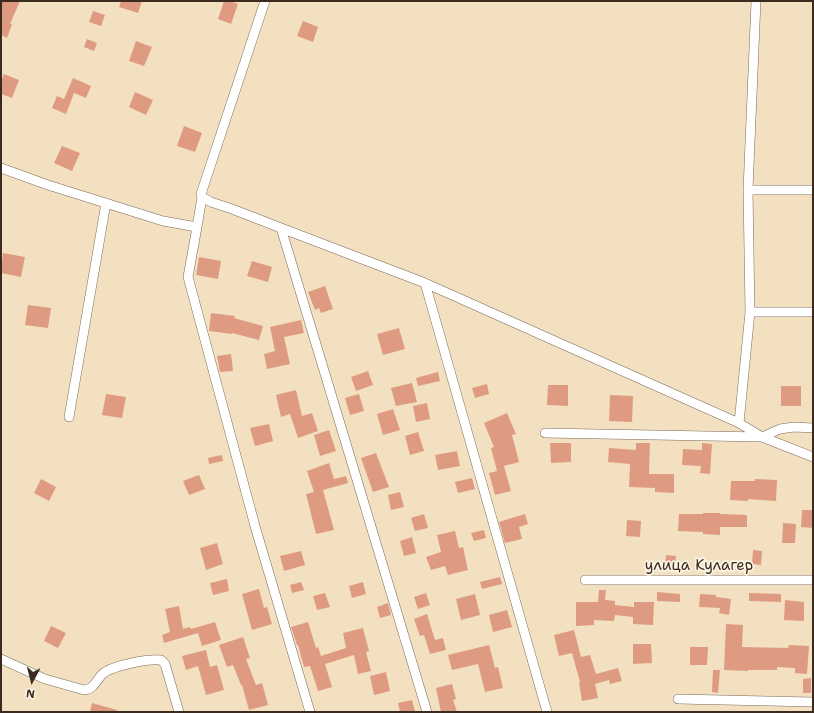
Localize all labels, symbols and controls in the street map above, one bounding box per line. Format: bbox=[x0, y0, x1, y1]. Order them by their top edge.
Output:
street label: улица Кулагер bbox=[645, 557, 753, 575]
north arrow bbox=[12, 661, 52, 701]
text: N bbox=[25, 685, 36, 701]

